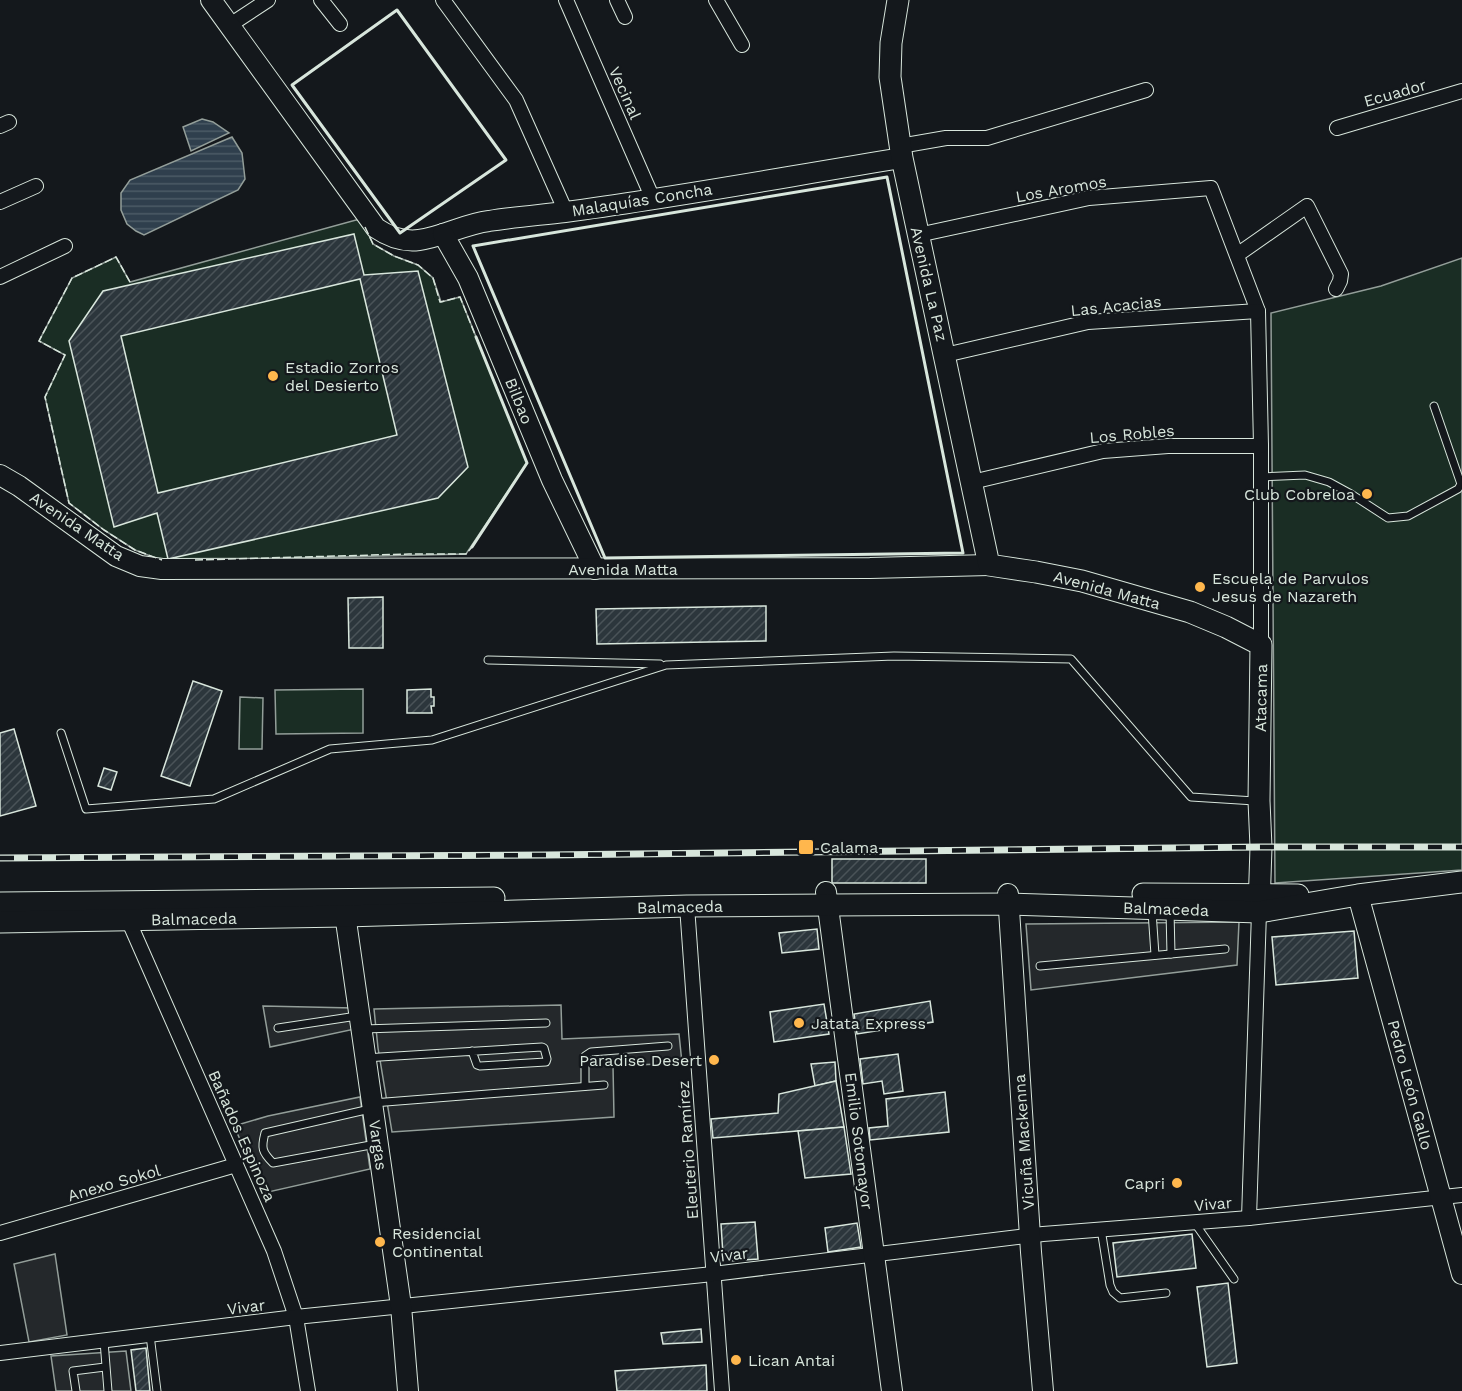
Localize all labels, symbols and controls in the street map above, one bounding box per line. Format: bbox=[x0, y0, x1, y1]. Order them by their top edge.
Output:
street label: Vecinal bbox=[605, 64, 645, 123]
street label: Ecuador bbox=[1362, 75, 1429, 111]
street label: Los Aromos bbox=[1014, 172, 1108, 206]
street label: Malaquías Concha bbox=[570, 180, 714, 220]
street label: Avenida La Paz bbox=[907, 225, 951, 343]
street label: Las Acacias bbox=[1070, 292, 1162, 320]
place label: Estadio Zorros del Desierto bbox=[285, 358, 399, 395]
marker: Estadio Zorros del Desierto bbox=[266, 369, 280, 383]
street label: Bilbao bbox=[501, 375, 537, 427]
street label: Los Robles bbox=[1089, 421, 1175, 447]
place label: Club Cobreloa bbox=[1244, 485, 1355, 504]
street label: Avenida Matta bbox=[26, 487, 128, 565]
marker: Club Cobreloa bbox=[1360, 487, 1374, 501]
street label: Avenida Matta bbox=[568, 560, 678, 579]
street label: Avenida Matta bbox=[1052, 567, 1162, 613]
place label: Escuela de Parvulos Jesus de Nazareth bbox=[1212, 569, 1369, 606]
marker: Escuela de Parvulos Jesus de Nazareth bbox=[1193, 580, 1207, 594]
street label: Atacama bbox=[1251, 664, 1271, 732]
marker: Calama bbox=[797, 838, 815, 856]
place label: Calama bbox=[820, 838, 878, 857]
street label: Balmaceda bbox=[637, 897, 723, 917]
street label: Balmaceda bbox=[1123, 898, 1209, 920]
street label: Balmaceda bbox=[151, 909, 237, 929]
place label: Jatata Express bbox=[811, 1014, 926, 1033]
marker: Jatata Express bbox=[792, 1016, 806, 1030]
street label: Pedro León Gallo bbox=[1384, 1018, 1436, 1152]
place label: Paradise Desert bbox=[579, 1051, 702, 1070]
marker: Paradise Desert bbox=[707, 1053, 721, 1067]
street label: Bañados Espinoza bbox=[204, 1067, 280, 1205]
street label: Emilio Sotomayor bbox=[841, 1071, 877, 1211]
street label: Vicuña Mackenna bbox=[1010, 1074, 1038, 1210]
street label: Eleuterio Ramírez bbox=[674, 1080, 702, 1220]
street label: Vargas bbox=[365, 1119, 391, 1171]
street label: Anexo Sokol bbox=[65, 1161, 163, 1205]
place label: Capri bbox=[1124, 1174, 1165, 1193]
marker: Capri bbox=[1170, 1176, 1184, 1190]
street label: Vivar bbox=[1193, 1193, 1233, 1215]
place label: Residencial Continental bbox=[392, 1224, 483, 1261]
marker: Residencial Continental bbox=[373, 1235, 387, 1249]
street label: Vivar bbox=[709, 1243, 750, 1267]
street label: Vivar bbox=[226, 1295, 267, 1319]
place label: Lican Antai bbox=[748, 1351, 835, 1370]
marker: Lican Antai bbox=[729, 1353, 743, 1367]

